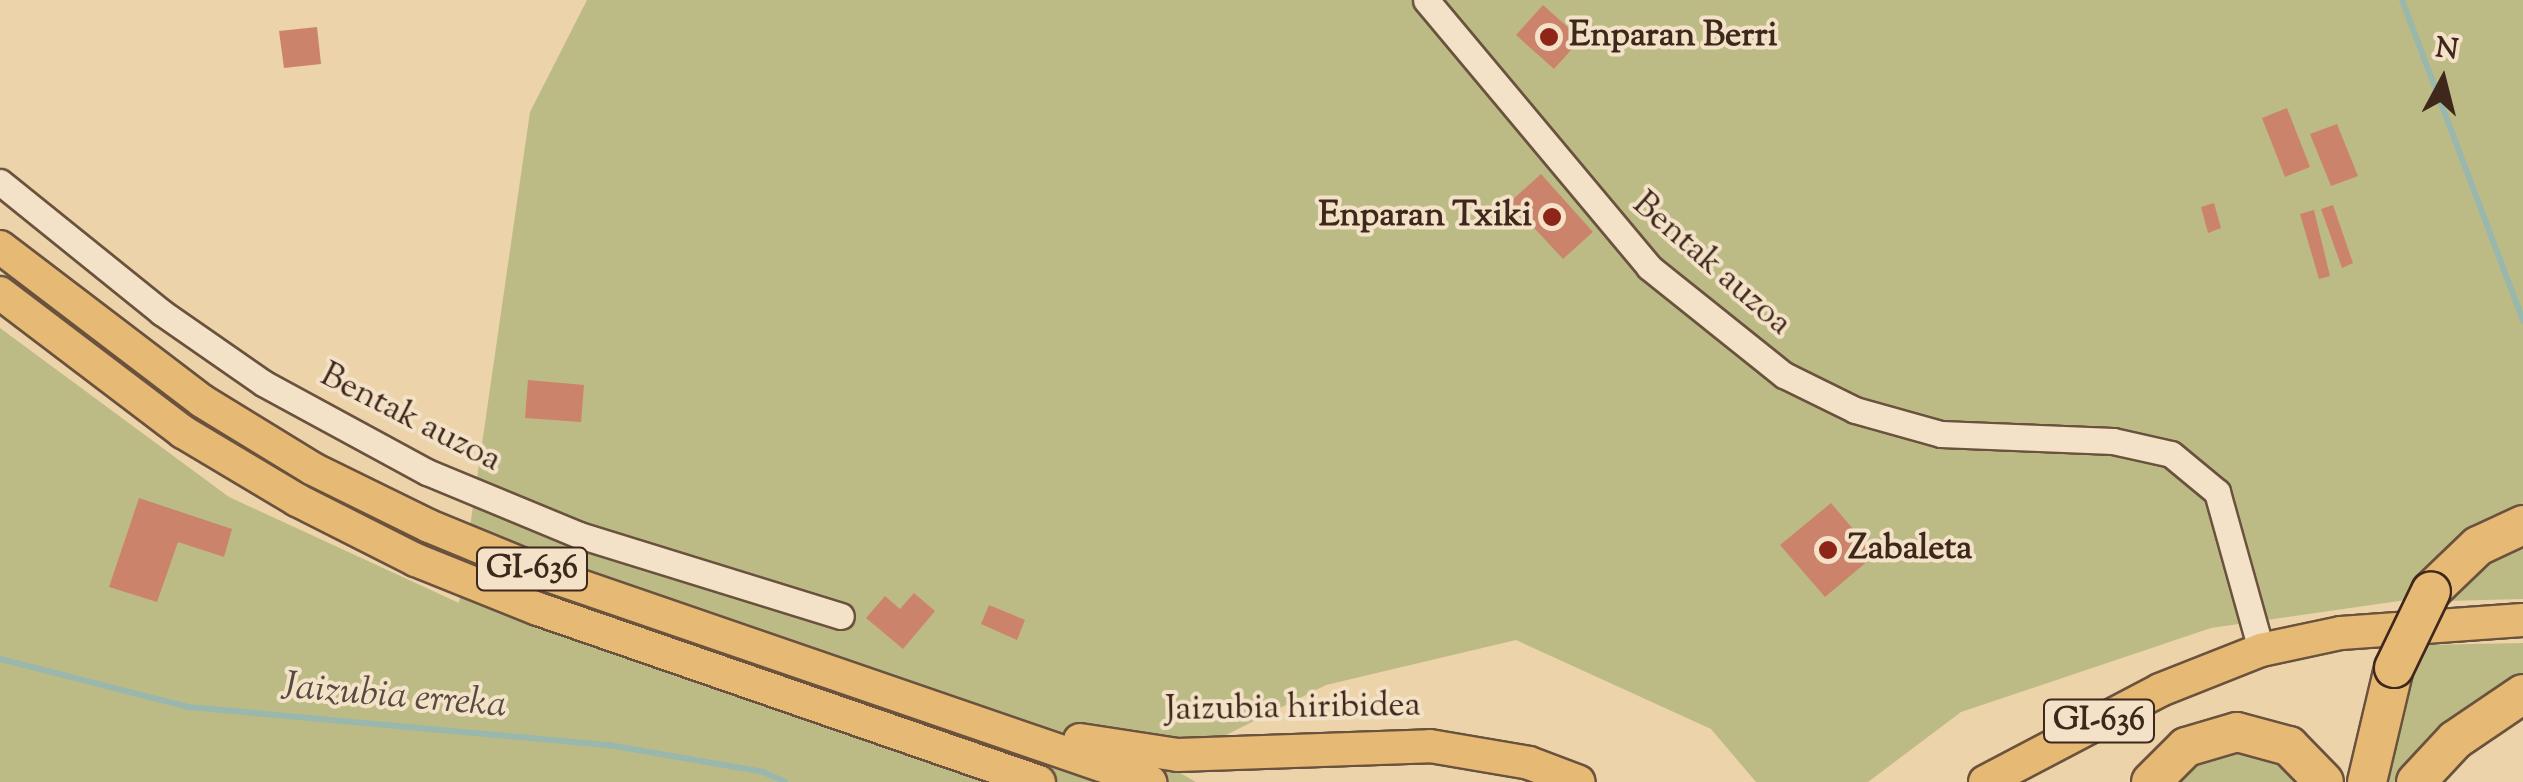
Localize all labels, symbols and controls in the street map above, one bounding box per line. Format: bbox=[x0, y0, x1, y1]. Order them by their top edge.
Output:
place label: Enparan Berri bbox=[1569, 16, 1777, 58]
marker: Enparan Berri bbox=[1538, 26, 1560, 48]
text: N bbox=[2433, 29, 2460, 71]
north arrow bbox=[2393, 30, 2493, 130]
street label: Bentak auzoa bbox=[1623, 184, 1799, 346]
place label: Enparan Txiki bbox=[1318, 196, 1532, 238]
marker: Enparan Txiki bbox=[1541, 206, 1563, 228]
street label: Bentak auzoa bbox=[312, 355, 508, 483]
place label: Zabaleta bbox=[1848, 529, 1972, 571]
marker: Zabaleta bbox=[1817, 539, 1839, 561]
road number: GI-636 bbox=[474, 542, 590, 596]
water label: Jaizubia erreka bbox=[280, 665, 508, 731]
street label: Jaizubia hiribidea bbox=[1165, 686, 1421, 732]
road number: GI-636 bbox=[2042, 694, 2156, 748]

